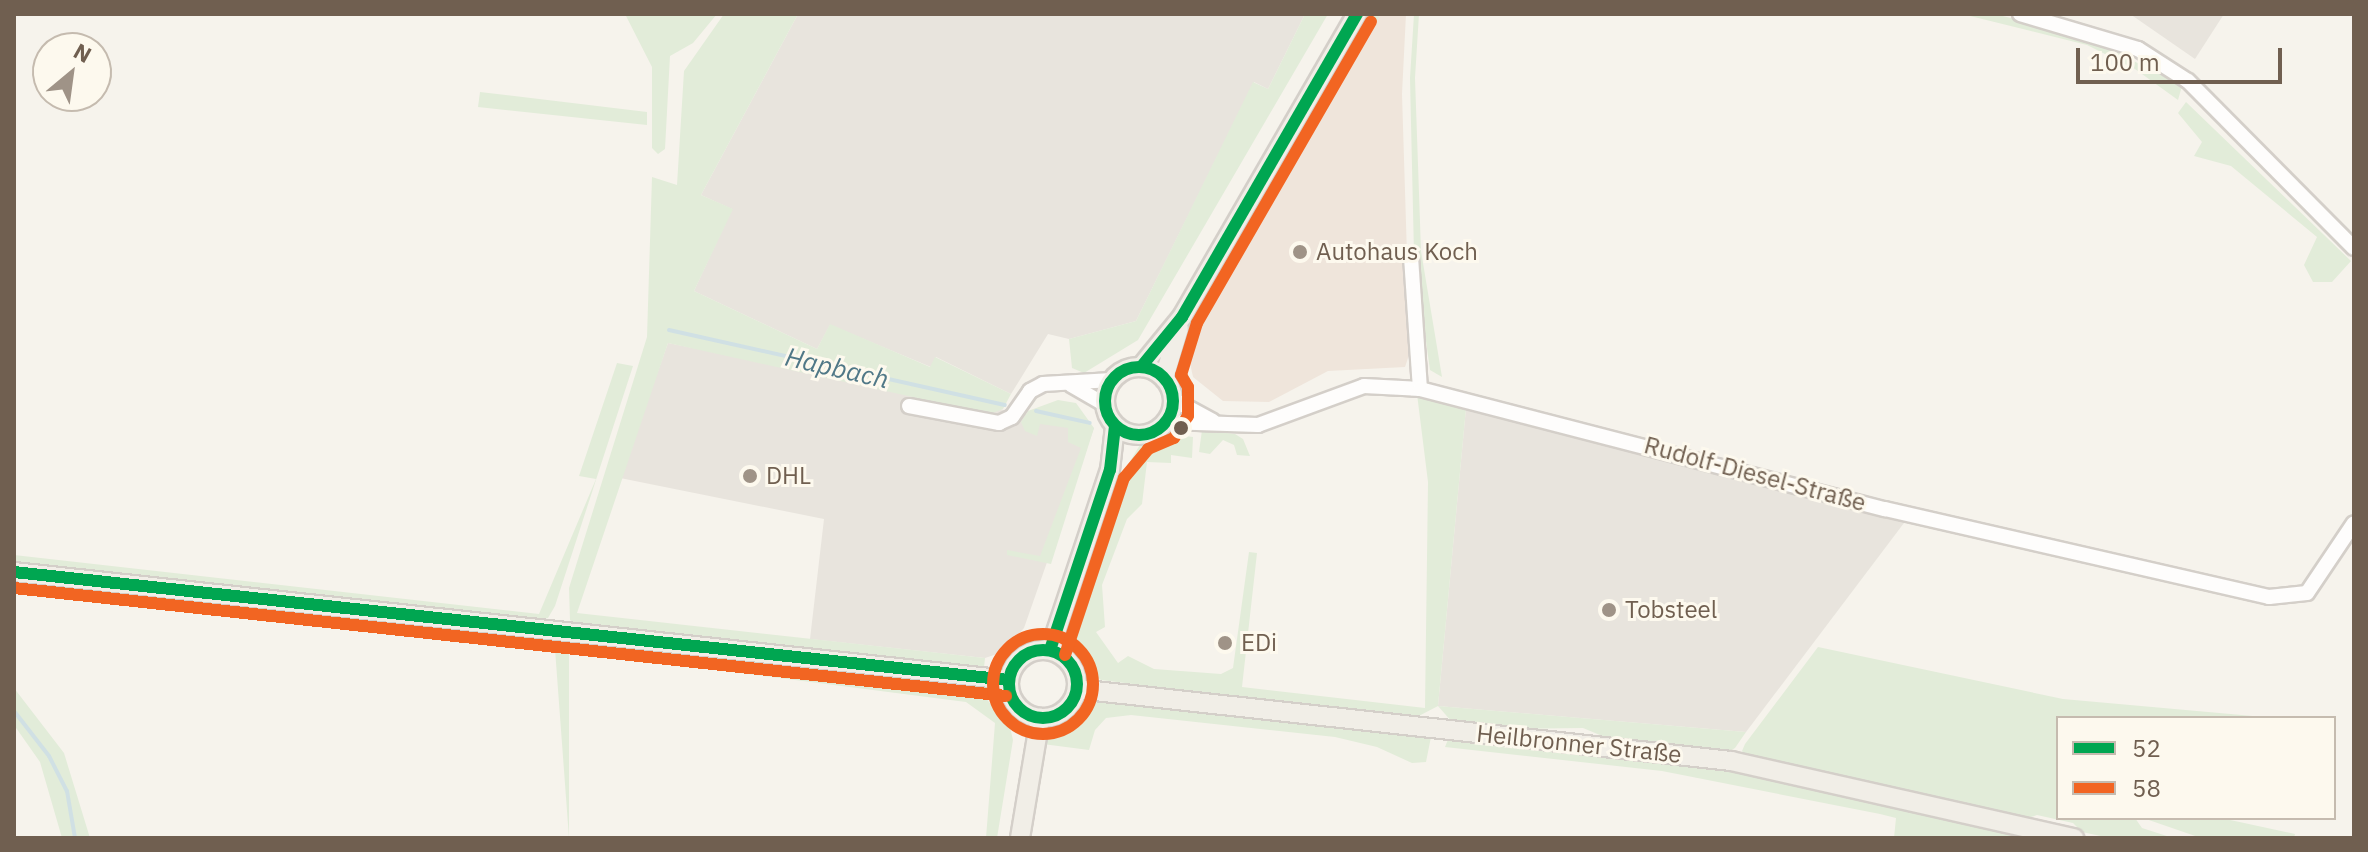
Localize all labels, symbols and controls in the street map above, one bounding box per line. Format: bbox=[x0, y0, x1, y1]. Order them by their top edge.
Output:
north arrow bbox=[32, 32, 112, 112]
scale bar bbox=[2080, 32, 2286, 82]
text: N bbox=[69, 36, 97, 69]
text: 100 m bbox=[2090, 46, 2160, 78]
place label: Autohaus Koch bbox=[1316, 238, 1478, 266]
marker: Autohaus Koch bbox=[1291, 243, 1309, 261]
water label: Hapbach bbox=[782, 341, 892, 395]
unlabelled marker bbox=[1173, 420, 1189, 436]
street label: Rudolf-Diesel-Straße bbox=[1641, 431, 1869, 517]
place label: DHL bbox=[766, 462, 811, 490]
marker: DHL bbox=[741, 467, 759, 485]
place label: Tobsteel bbox=[1625, 596, 1717, 624]
marker: Tobsteel bbox=[1600, 601, 1618, 619]
place label: EDi bbox=[1241, 629, 1277, 657]
marker: EDi bbox=[1216, 634, 1234, 652]
legend bbox=[2056, 716, 2336, 820]
street label: Heilbronner Straße bbox=[1475, 719, 1683, 769]
text: 52 bbox=[2132, 732, 2161, 764]
text: 58 bbox=[2132, 772, 2161, 804]

